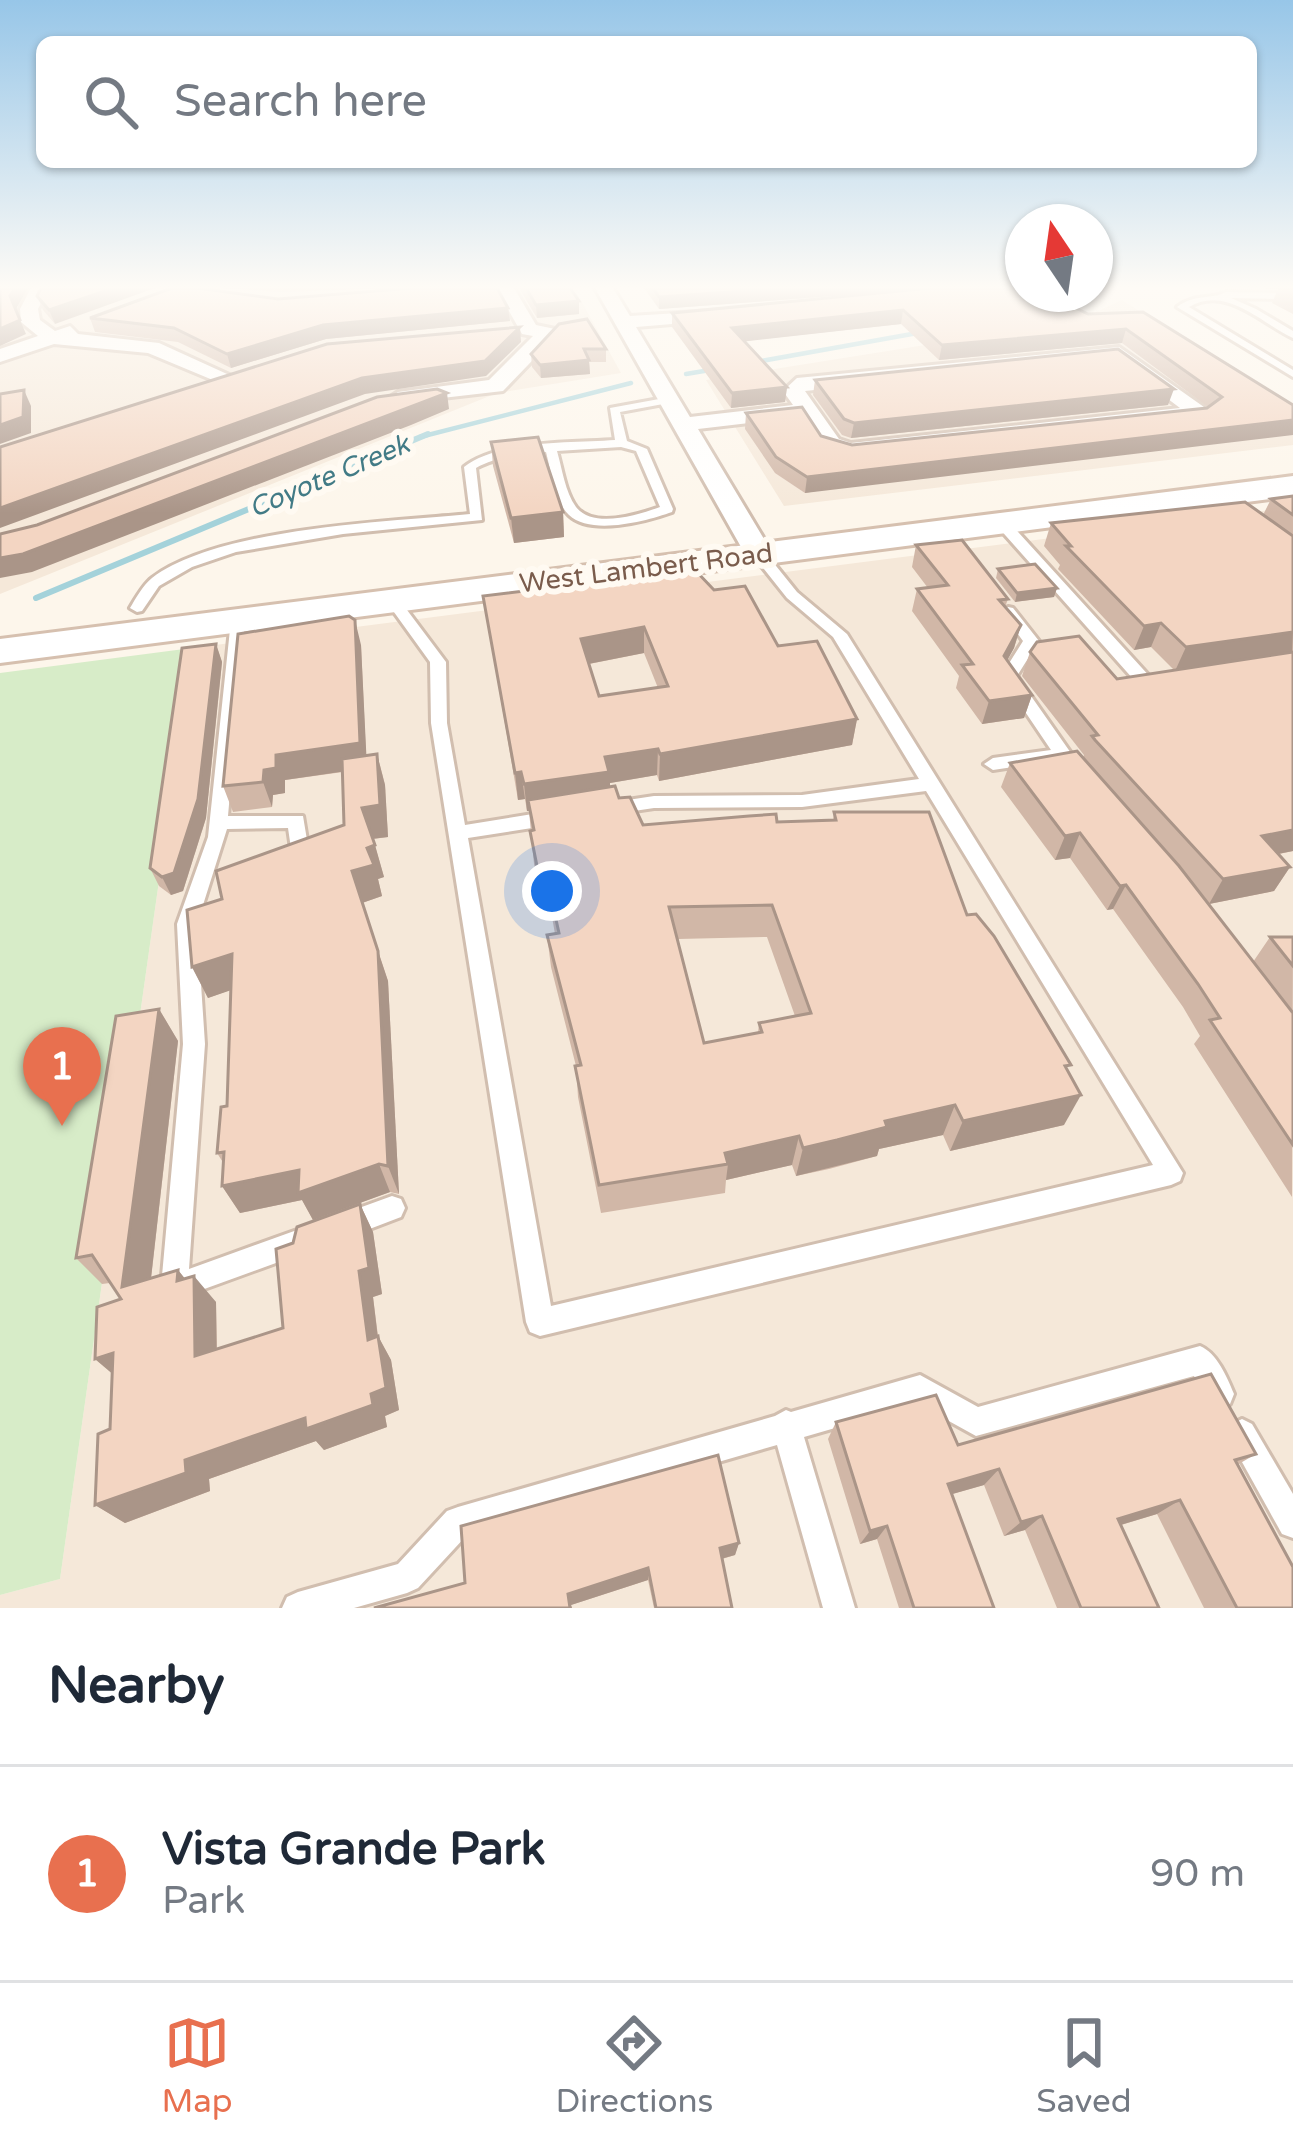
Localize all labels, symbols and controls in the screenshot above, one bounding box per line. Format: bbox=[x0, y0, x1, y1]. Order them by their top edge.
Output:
search box bbox=[36, 36, 1257, 168]
icon: search bbox=[78, 69, 144, 135]
text: Search here bbox=[174, 75, 427, 129]
north arrow bbox=[1005, 204, 1113, 312]
water label: Coyote Creek bbox=[244, 427, 417, 525]
street label: West Lambert Road bbox=[518, 537, 775, 600]
your location bbox=[522, 861, 582, 921]
pin: 1 bbox=[23, 1027, 101, 1126]
text: Nearby bbox=[48, 1655, 225, 1717]
text: Vista Grande Park bbox=[162, 1823, 545, 1877]
text: 1 bbox=[75, 1850, 99, 1897]
text: 90 m bbox=[1150, 1850, 1245, 1897]
text: Park bbox=[162, 1877, 245, 1924]
tab: Map bbox=[161, 2010, 233, 2121]
tab: Directions bbox=[555, 2010, 713, 2121]
tab: Saved bbox=[1036, 2010, 1132, 2121]

